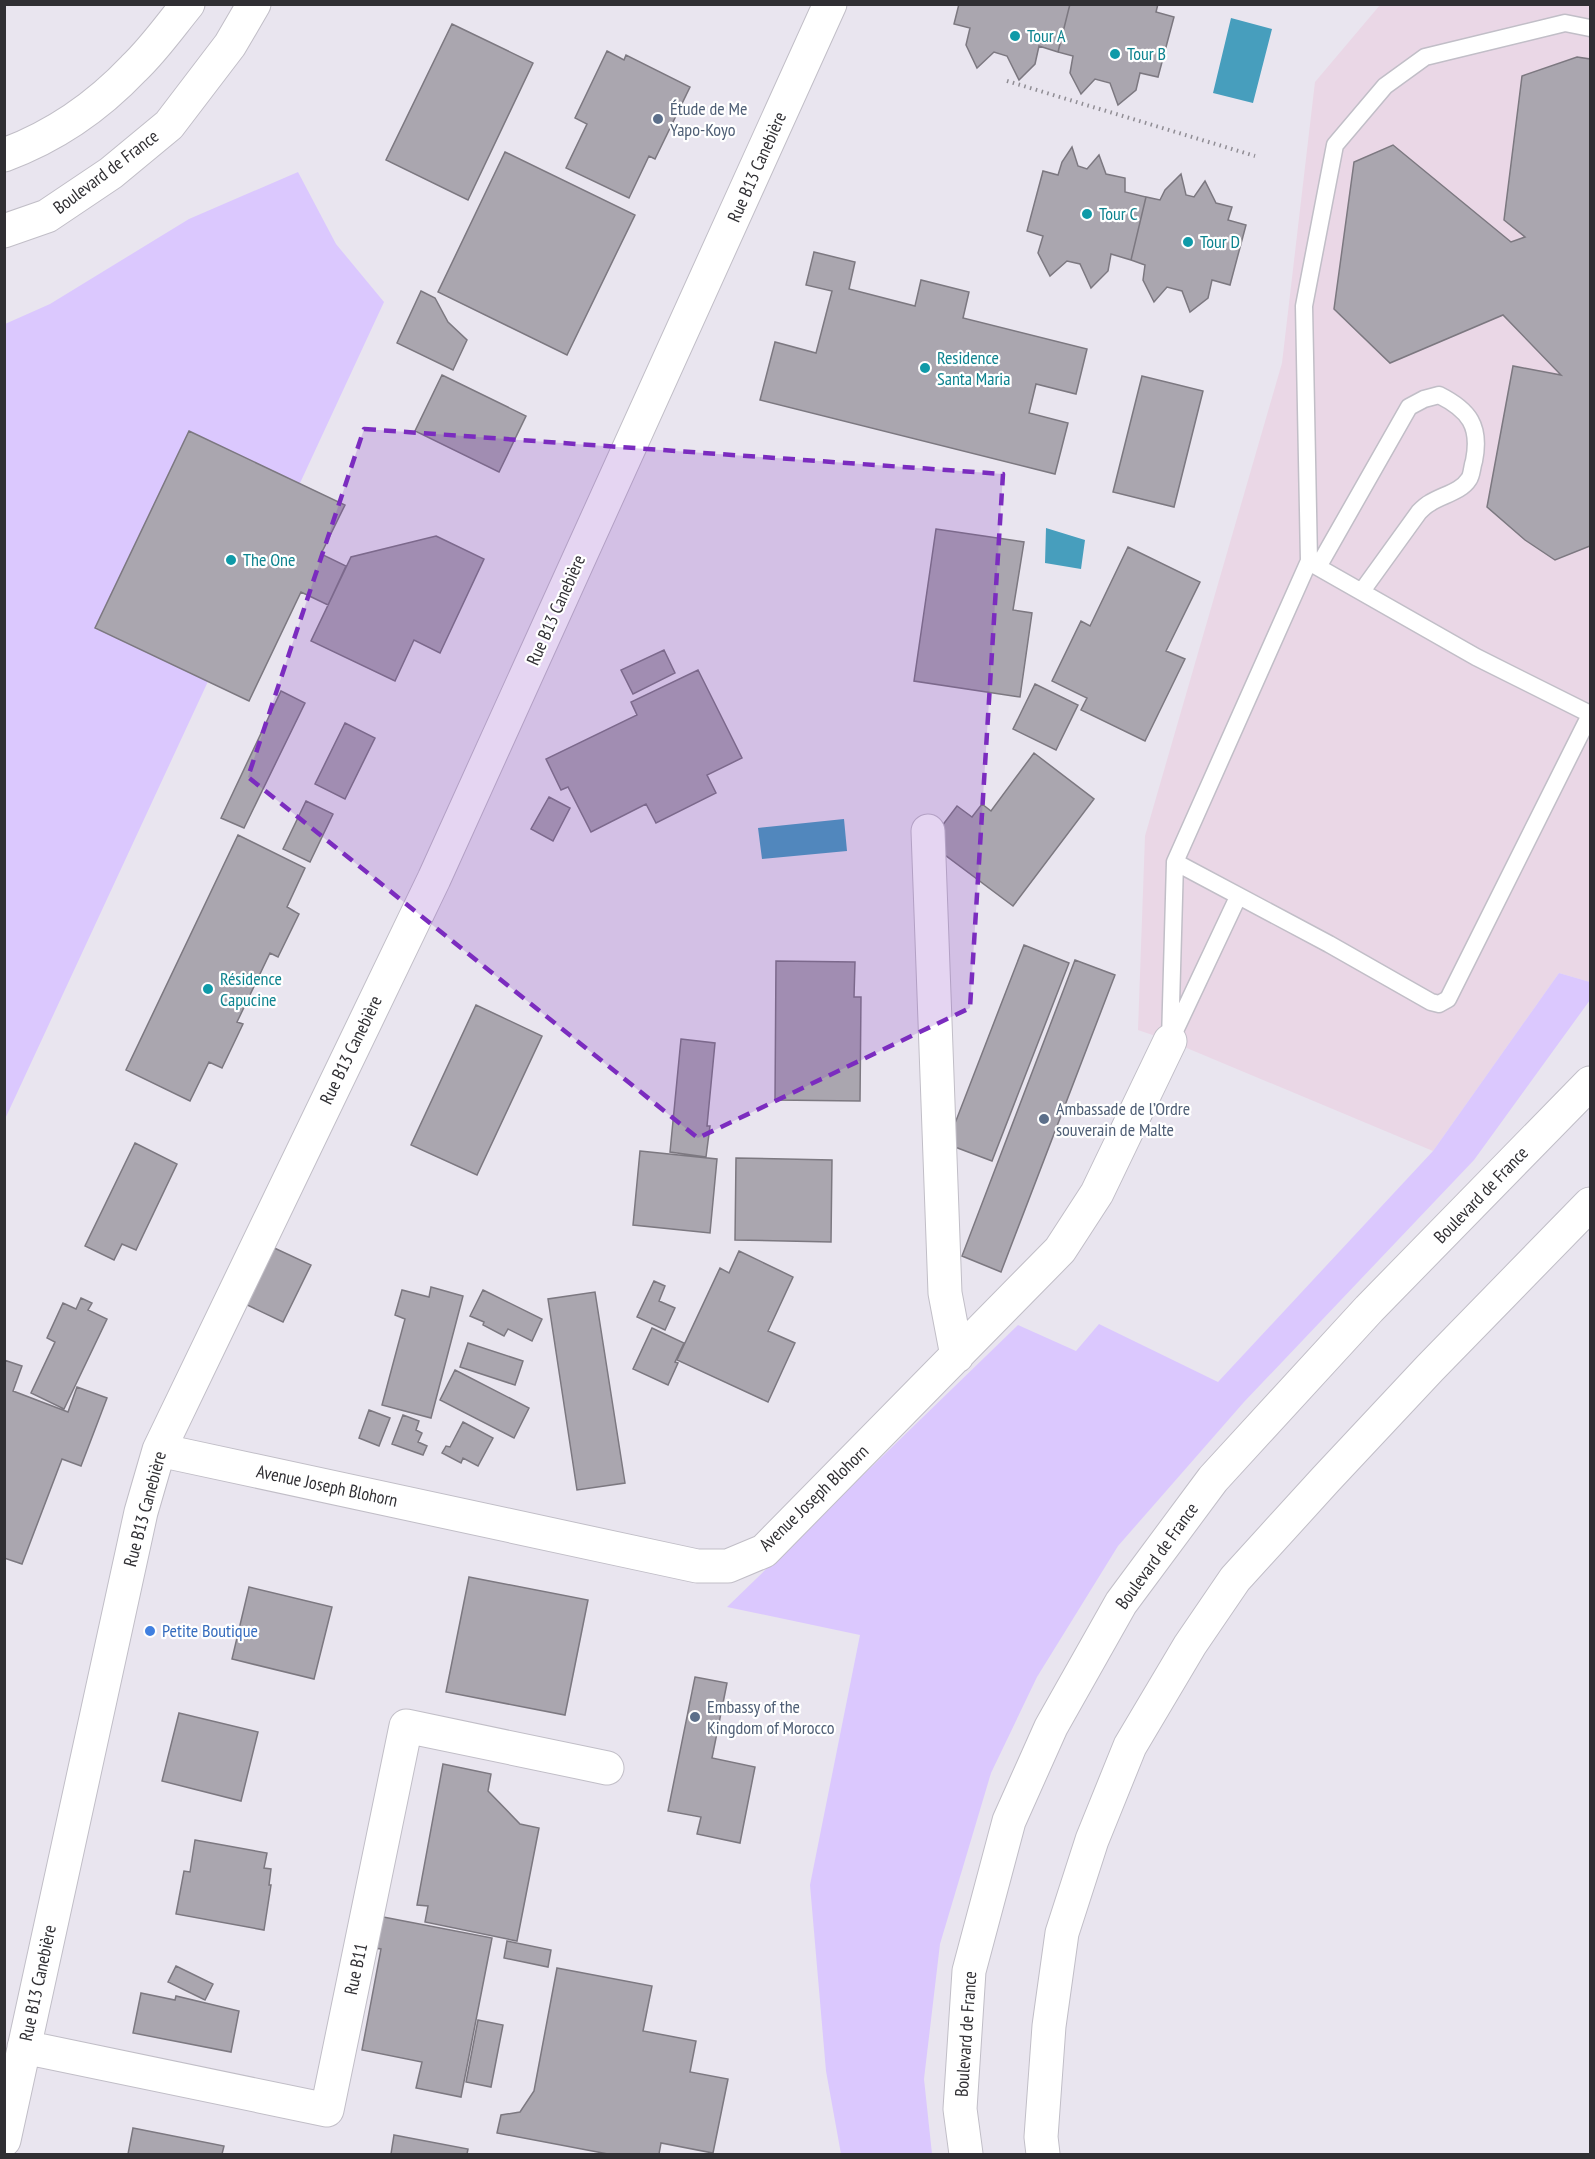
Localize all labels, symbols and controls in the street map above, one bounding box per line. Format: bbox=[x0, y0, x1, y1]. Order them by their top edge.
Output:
place label: Tour A bbox=[1027, 24, 1066, 47]
marker: Tour A bbox=[1008, 29, 1022, 43]
place label: Tour B bbox=[1127, 42, 1166, 65]
marker: Tour B bbox=[1108, 47, 1122, 61]
place label: Étude de Me Yapo-Koyo bbox=[670, 97, 747, 141]
street label: Rue B13 Canebière bbox=[722, 108, 791, 225]
marker: Étude de Me Yapo-Koyo bbox=[651, 112, 665, 126]
street label: Boulevard de France bbox=[48, 124, 163, 219]
place label: Tour C bbox=[1099, 202, 1138, 225]
marker: Tour C bbox=[1080, 207, 1094, 221]
place label: Tour D bbox=[1200, 230, 1240, 253]
marker: Tour D bbox=[1181, 235, 1195, 249]
place label: Residence Santa Maria bbox=[937, 346, 1010, 390]
marker: Residence Santa Maria bbox=[918, 361, 932, 375]
place label: The One bbox=[243, 548, 295, 571]
street label: Rue B13 Canebière bbox=[521, 551, 590, 668]
marker: The One bbox=[224, 553, 238, 567]
place label: Résidence Capucine bbox=[220, 967, 282, 1011]
marker: Résidence Capucine bbox=[201, 982, 215, 996]
street label: Rue B13 Canebière bbox=[314, 992, 387, 1108]
place label: Ambassade de l’Ordre souverain de Malte bbox=[1056, 1097, 1190, 1141]
marker: Ambassade de l’Ordre souverain de Malte bbox=[1037, 1112, 1051, 1126]
street label: Boulevard de France bbox=[1429, 1141, 1533, 1248]
street label: Avenue Joseph Blohorn bbox=[754, 1440, 873, 1556]
street label: Rue B13 Canebière bbox=[118, 1449, 171, 1569]
street label: Avenue Joseph Blohorn bbox=[255, 1459, 400, 1512]
street label: Boulevard de France bbox=[1110, 1498, 1203, 1614]
place label: Petite Boutique bbox=[162, 1619, 258, 1642]
marker: Petite Boutique bbox=[143, 1624, 157, 1638]
place label: Embassy of the Kingdom of Morocco bbox=[707, 1695, 835, 1739]
marker: Embassy of the Kingdom of Morocco bbox=[688, 1710, 702, 1724]
street label: Rue B13 Canebière bbox=[14, 1923, 61, 2043]
street label: Rue B11 bbox=[339, 1941, 372, 1997]
street label: Boulevard de France bbox=[950, 1970, 981, 2098]

